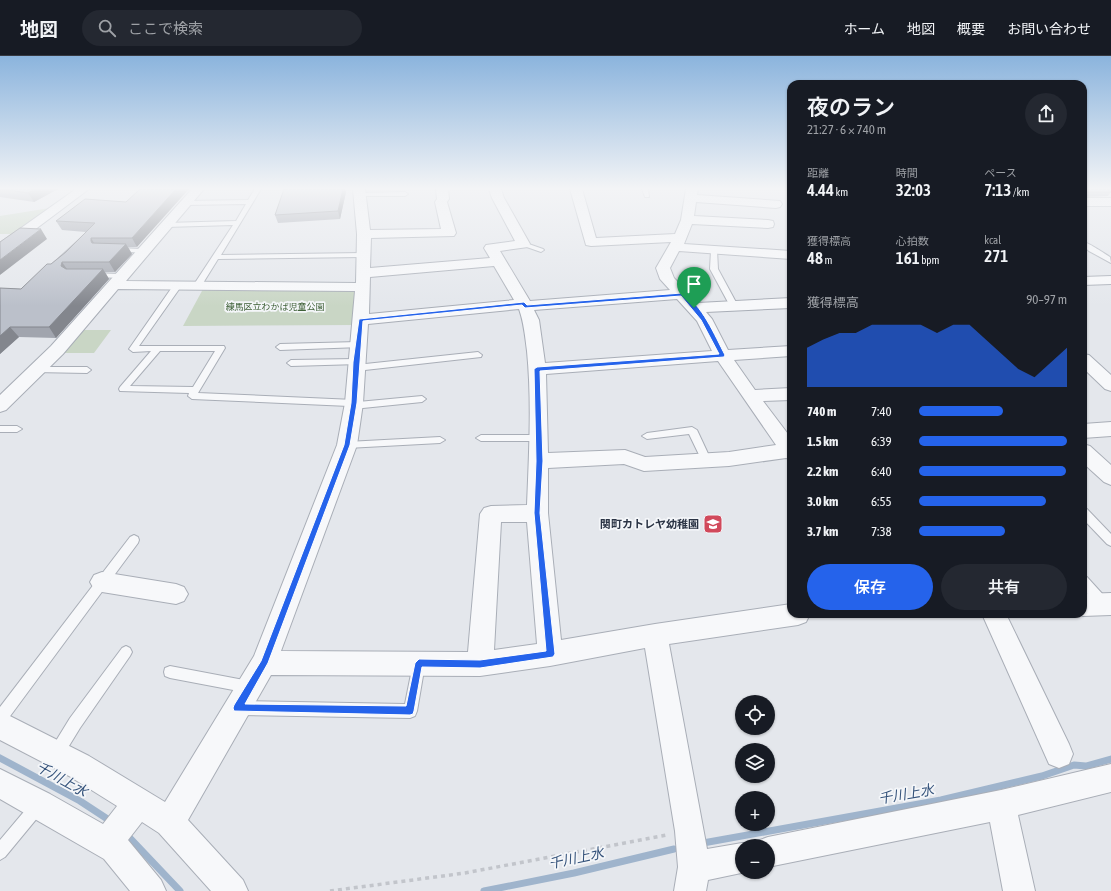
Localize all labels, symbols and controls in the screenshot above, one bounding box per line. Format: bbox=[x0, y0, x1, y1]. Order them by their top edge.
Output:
search box bbox=[82, 10, 362, 46]
icon: search bbox=[96, 17, 118, 39]
text: 地図 bbox=[20, 18, 58, 40]
text: ここで検索 bbox=[128, 20, 203, 37]
text: ホーム bbox=[843, 21, 885, 37]
text: 地図 bbox=[907, 21, 935, 37]
text: 概要 bbox=[957, 21, 985, 37]
text: お問い合わせ bbox=[1007, 21, 1091, 37]
button: share bbox=[1025, 93, 1067, 135]
text: 夜のラン bbox=[807, 94, 895, 120]
text: 21:27 · 6 × 740 m bbox=[807, 122, 886, 137]
text: 距離 bbox=[807, 167, 829, 179]
text: 時間 bbox=[896, 167, 918, 179]
text: ペース bbox=[984, 167, 1017, 179]
text: 4.44 bbox=[807, 180, 834, 200]
text: 32:03 bbox=[896, 180, 931, 200]
text: 7:13 bbox=[984, 180, 1011, 200]
text: km bbox=[834, 186, 848, 198]
text: /km bbox=[1011, 186, 1029, 198]
text: kcal bbox=[984, 234, 1001, 246]
text: 獲得標高 bbox=[807, 235, 851, 247]
text: 心拍数 bbox=[896, 235, 929, 247]
text: 271 bbox=[984, 246, 1008, 266]
text: 48 bbox=[807, 248, 823, 268]
text: 161 bbox=[896, 248, 920, 268]
text: m bbox=[823, 254, 832, 266]
text: bpm bbox=[920, 254, 940, 266]
pin bbox=[677, 267, 711, 308]
icon: arrive bbox=[683, 273, 705, 295]
text: 90–97 m bbox=[1026, 292, 1067, 307]
text: 獲得標高 bbox=[807, 295, 859, 310]
park label: 練馬区立わかば児童公園 bbox=[225, 302, 325, 312]
text: 740 m bbox=[807, 404, 836, 419]
text: 7:40 bbox=[871, 404, 892, 419]
text: 1.5 km bbox=[807, 434, 838, 449]
text: 6:39 bbox=[871, 434, 892, 449]
text: 2.2 km bbox=[807, 464, 838, 479]
text: 6:40 bbox=[871, 464, 892, 479]
text: 3.0 km bbox=[807, 494, 838, 509]
text: 6:55 bbox=[871, 494, 892, 509]
school or university icon: 関町カトレヤ幼稚園 bbox=[702, 513, 724, 535]
place label: 関町カトレヤ幼稚園 bbox=[600, 518, 699, 530]
text: 3.7 km bbox=[807, 524, 838, 539]
text: 7:38 bbox=[871, 524, 892, 539]
button: 保存 bbox=[807, 564, 933, 610]
button: 共有 bbox=[941, 564, 1067, 610]
map controls bbox=[735, 695, 775, 879]
button: locate bbox=[735, 695, 775, 735]
button: layers bbox=[735, 743, 775, 783]
water label: 千川上水 bbox=[34, 758, 92, 801]
water label: 千川上水 bbox=[877, 781, 937, 807]
button: + bbox=[735, 791, 775, 831]
button: − bbox=[735, 839, 775, 879]
water label: 千川上水 bbox=[547, 844, 607, 872]

